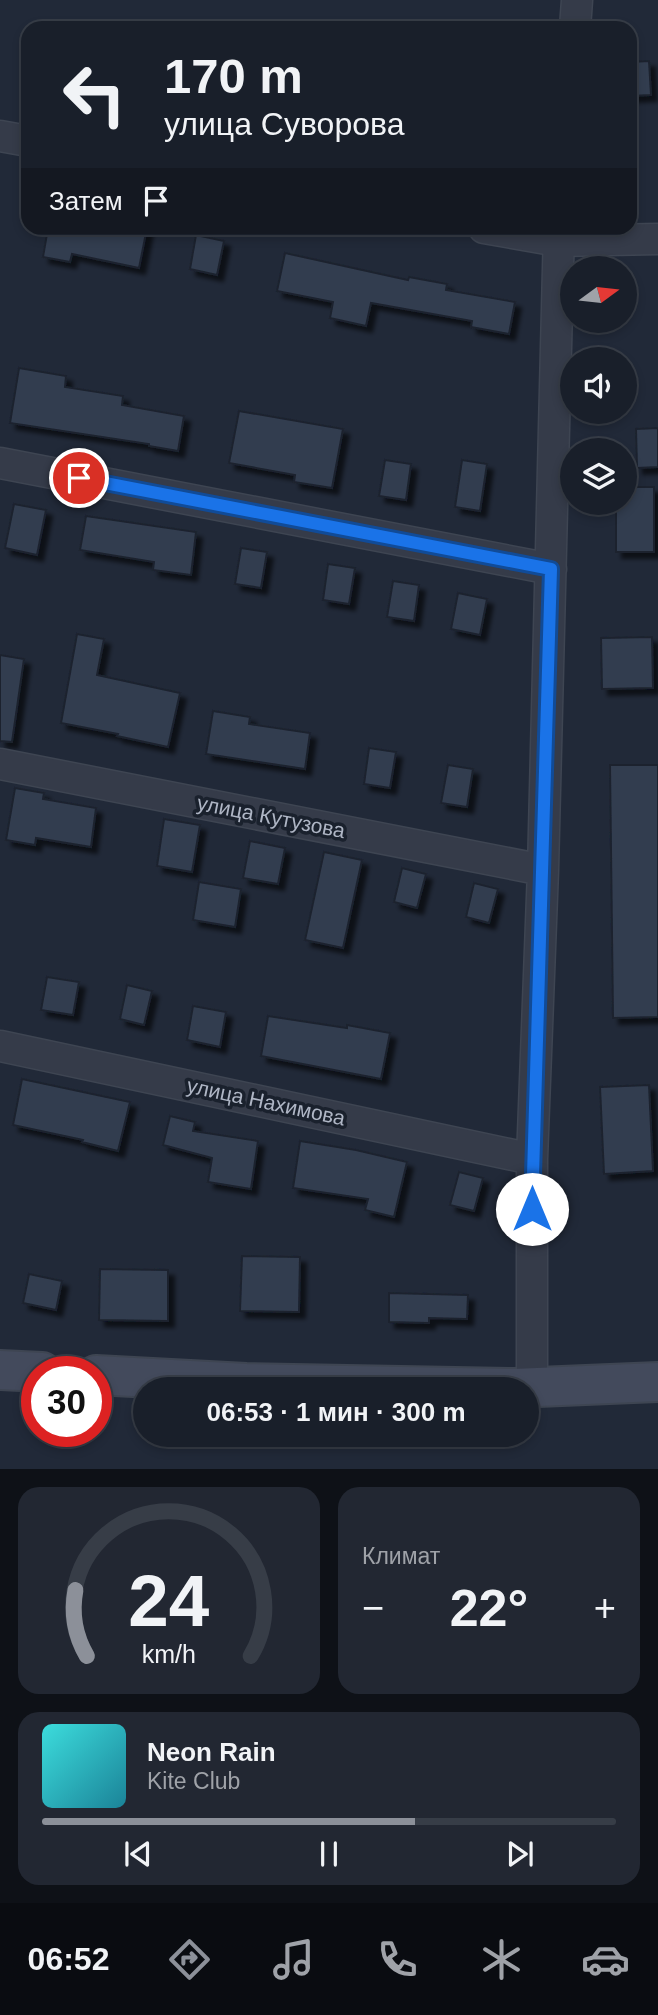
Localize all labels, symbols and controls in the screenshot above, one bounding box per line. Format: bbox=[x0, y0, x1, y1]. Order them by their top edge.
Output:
icon: left bbox=[49, 49, 140, 140]
text: 170 m bbox=[164, 49, 303, 103]
text: улица Суворова bbox=[164, 106, 404, 142]
icon: arrive bbox=[137, 182, 175, 220]
text: Затем bbox=[49, 186, 123, 216]
north arrow bbox=[560, 256, 637, 332]
map controls bbox=[560, 256, 637, 515]
button: sound bbox=[560, 347, 637, 424]
button: layers bbox=[560, 438, 637, 515]
pin bbox=[49, 448, 109, 508]
icon: arrive bbox=[60, 459, 98, 497]
street label: улица Кутузова bbox=[195, 791, 347, 842]
street label: улица Нахимова bbox=[185, 1073, 348, 1130]
position arrow bbox=[495, 1172, 569, 1246]
speed limit sign: 30 bbox=[21, 1356, 112, 1447]
text: 06:53 · 1 мин · 300 m bbox=[206, 1397, 466, 1427]
text: Климат bbox=[362, 1543, 440, 1569]
text: 24 bbox=[129, 1561, 210, 1642]
text: 22° bbox=[450, 1579, 528, 1637]
text: − bbox=[362, 1587, 384, 1629]
text: + bbox=[594, 1587, 616, 1629]
text: km/h bbox=[142, 1640, 196, 1668]
text: Neon Rain bbox=[147, 1737, 276, 1767]
text: Kite Club bbox=[147, 1768, 240, 1794]
icon: previous bbox=[119, 1835, 157, 1873]
icon: pause bbox=[310, 1835, 348, 1873]
icon: next bbox=[501, 1835, 539, 1873]
icon: directions bbox=[165, 1935, 214, 1984]
icon: music bbox=[269, 1935, 318, 1984]
icon: phone bbox=[373, 1935, 422, 1984]
icon: climate bbox=[477, 1935, 526, 1984]
icon: car bbox=[581, 1935, 630, 1984]
text: 06:52 bbox=[28, 1941, 109, 1977]

